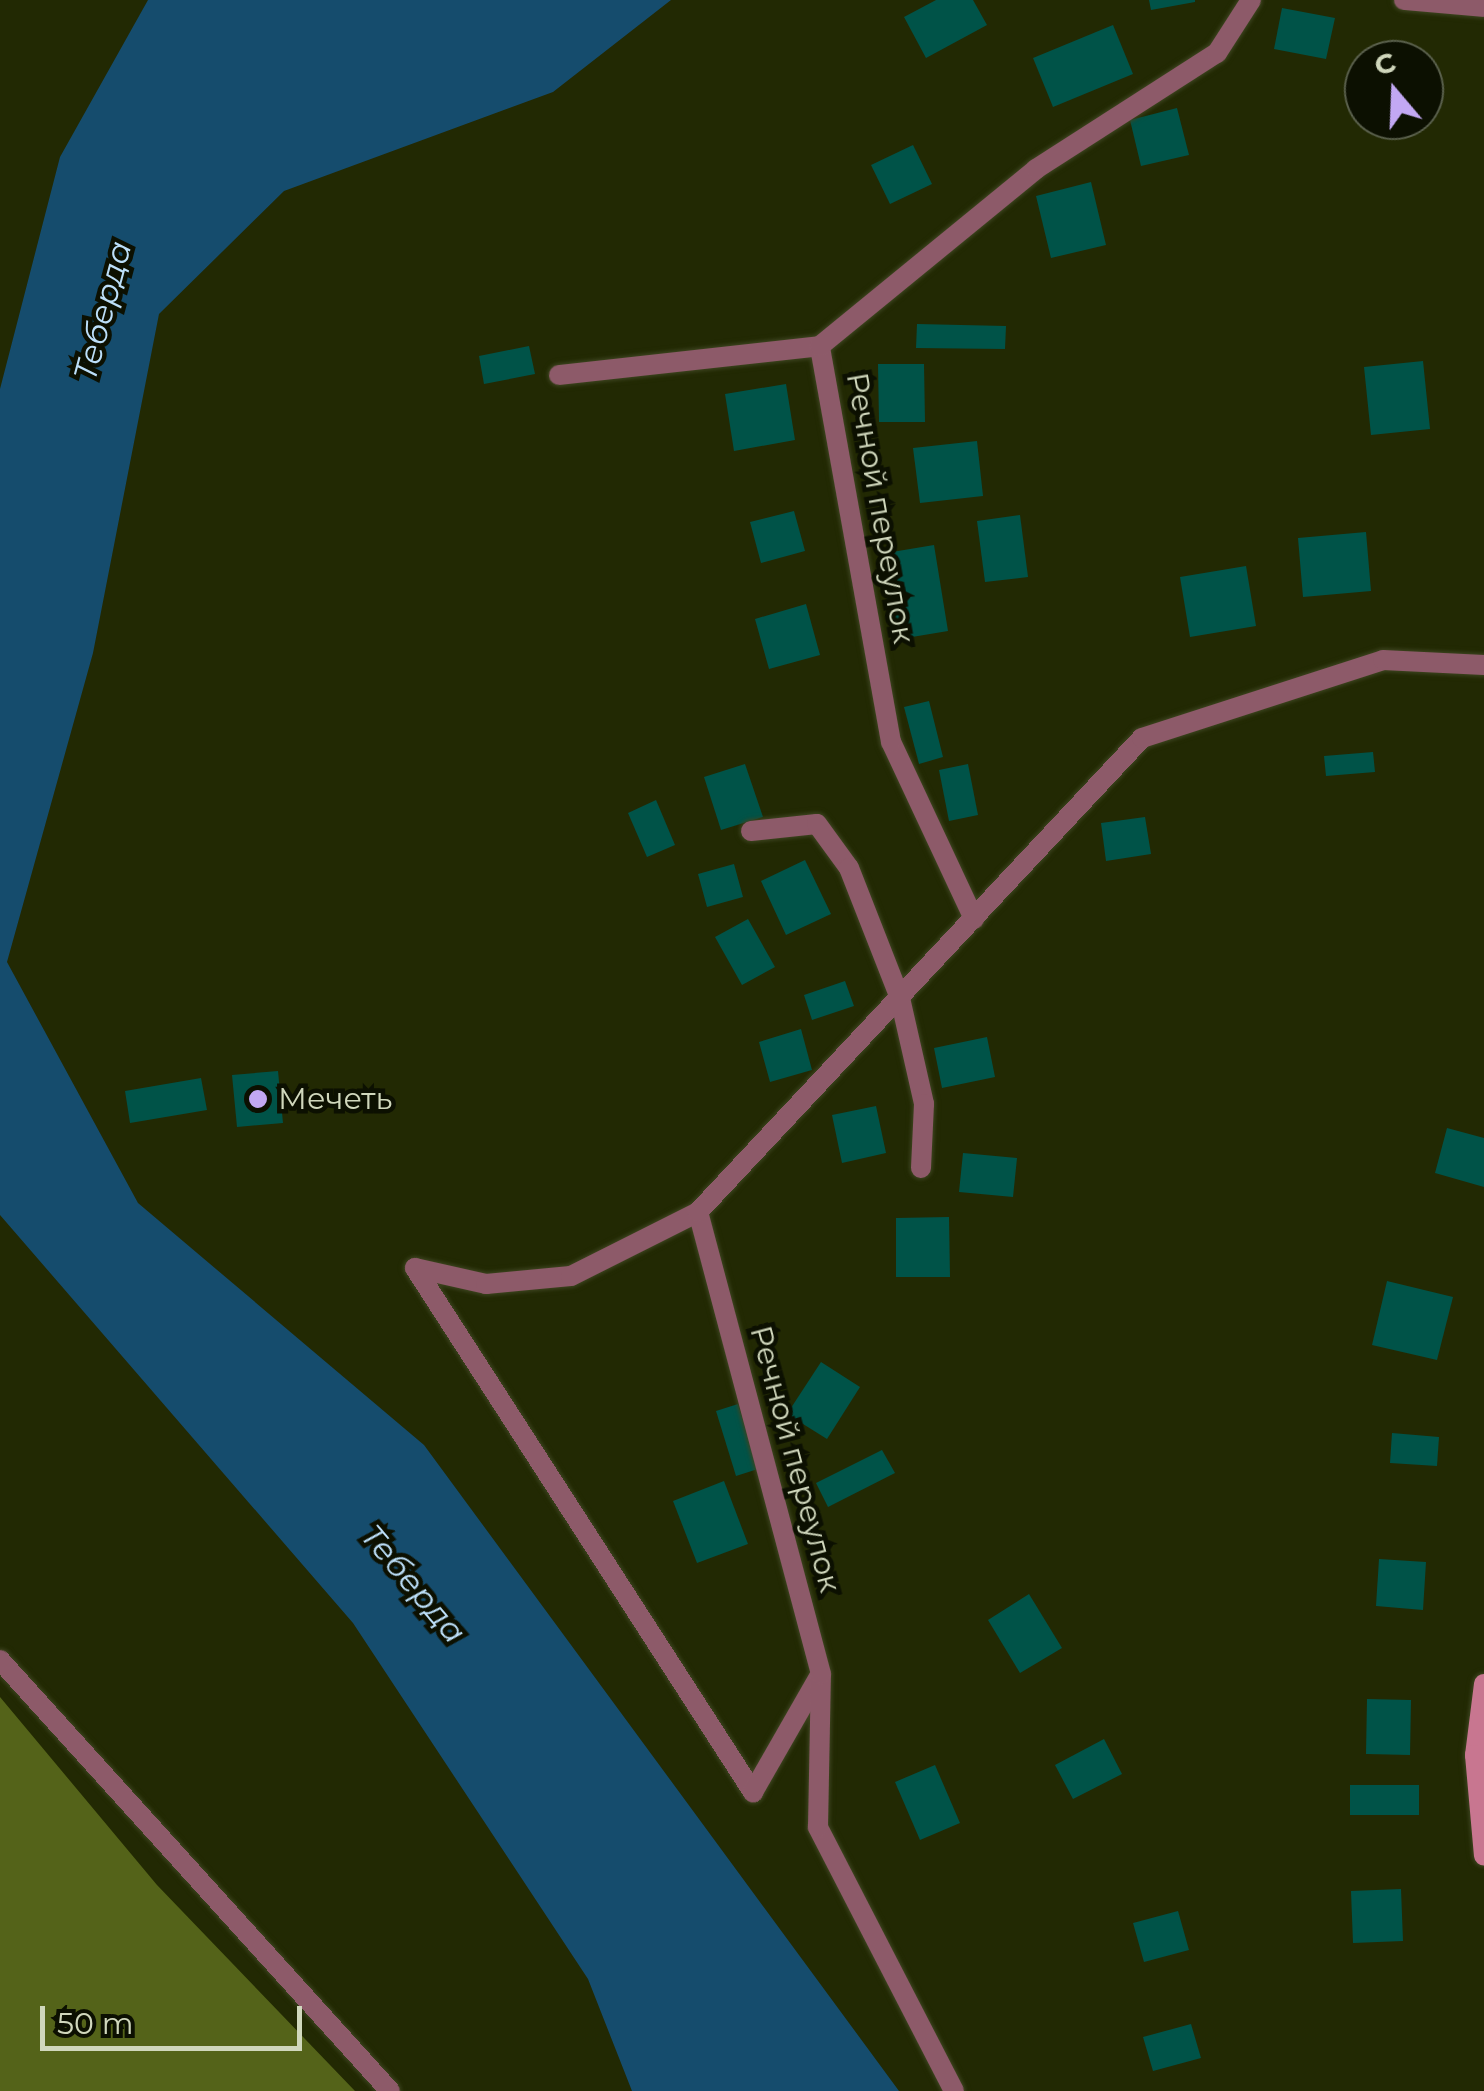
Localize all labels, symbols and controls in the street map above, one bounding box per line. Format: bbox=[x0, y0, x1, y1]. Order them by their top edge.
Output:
north arrow bbox=[1344, 40, 1444, 140]
text: С bbox=[1370, 44, 1400, 83]
water label: Теберда bbox=[66, 237, 140, 385]
street label: Речной переулок bbox=[838, 370, 922, 646]
place label: Мечеть bbox=[278, 1081, 392, 1117]
marker: Мечеть bbox=[247, 1088, 269, 1110]
street label: Речной переулок bbox=[742, 1322, 848, 1596]
water label: Теберда bbox=[352, 1517, 474, 1651]
scale bar bbox=[45, 1986, 308, 2048]
text: 50 m bbox=[57, 2005, 134, 2042]

